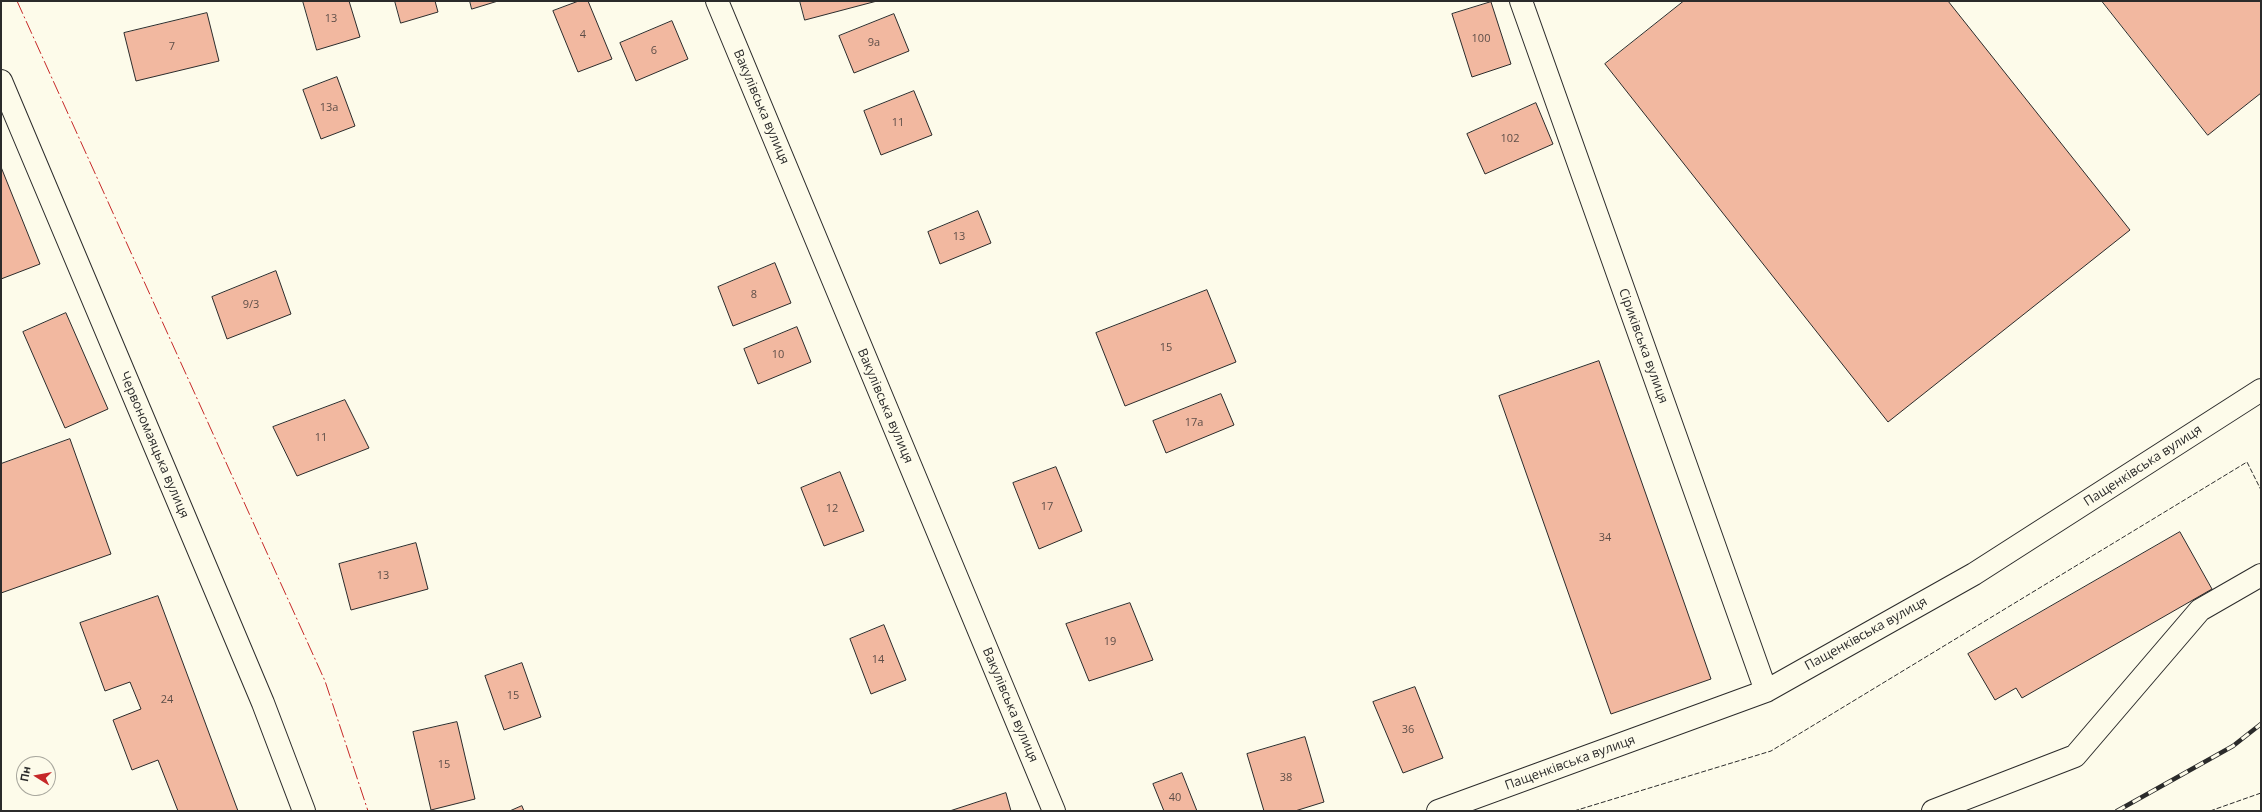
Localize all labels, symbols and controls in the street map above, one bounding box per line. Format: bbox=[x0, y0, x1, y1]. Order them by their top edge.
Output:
house number: 13 bbox=[325, 12, 337, 26]
house number: 4 bbox=[580, 28, 586, 42]
house number: 100 bbox=[1472, 32, 1490, 46]
house number: 9а bbox=[868, 36, 880, 50]
house number: 7 bbox=[169, 40, 175, 54]
house number: 6 bbox=[651, 44, 657, 58]
street label: Вакулівська вулиця bbox=[730, 47, 792, 167]
house number: 13а bbox=[320, 101, 338, 115]
house number: 11 bbox=[892, 116, 904, 130]
house number: 102 bbox=[1501, 132, 1519, 146]
house number: 13 bbox=[953, 230, 965, 244]
street label: Сіриківська вулиця bbox=[1615, 286, 1671, 406]
house number: 8 bbox=[751, 288, 757, 302]
house number: 9/3 bbox=[243, 298, 259, 312]
house number: 15 bbox=[1160, 341, 1172, 355]
street label: Вакулівська вулиця bbox=[854, 346, 916, 466]
house number: 10 bbox=[772, 348, 784, 362]
street label: Червономаяцька вулиця bbox=[116, 369, 192, 521]
house number: 17а bbox=[1185, 416, 1203, 430]
street label: Пащенківська вулиця bbox=[2081, 422, 2205, 510]
house number: 11 bbox=[315, 431, 327, 445]
house number: 17 bbox=[1041, 500, 1053, 514]
house number: 12 bbox=[826, 502, 838, 516]
house number: 34 bbox=[1599, 531, 1611, 545]
house number: 13 bbox=[377, 569, 389, 583]
street label: Пащенківська вулиця bbox=[1802, 594, 1930, 674]
house number: 19 bbox=[1104, 635, 1116, 649]
street label: Вакулівська вулиця bbox=[979, 645, 1041, 765]
house number: 14 bbox=[872, 653, 884, 667]
house number: 15 bbox=[507, 689, 519, 703]
house number: 24 bbox=[161, 693, 173, 707]
house number: 36 bbox=[1402, 723, 1414, 737]
street label: Пащенківська вулиця bbox=[1503, 732, 1637, 794]
north arrow bbox=[16, 756, 56, 796]
house number: 15 bbox=[438, 758, 450, 772]
text: Пн bbox=[16, 765, 34, 783]
house number: 38 bbox=[1280, 771, 1292, 785]
house number: 40 bbox=[1169, 791, 1181, 805]

